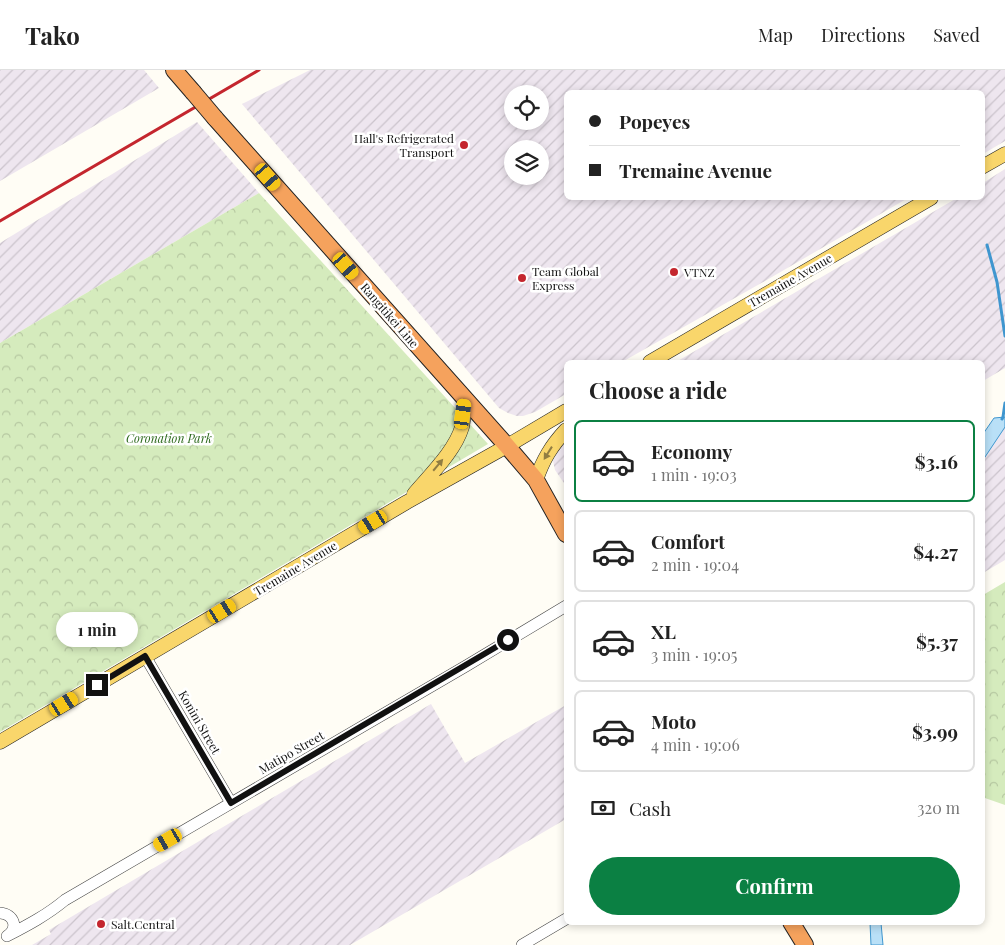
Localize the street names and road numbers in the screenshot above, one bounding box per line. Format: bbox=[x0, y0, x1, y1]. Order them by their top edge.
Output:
street label: Tremaine Avenue bbox=[745, 250, 835, 310]
street label: Rangitikei Line bbox=[357, 279, 423, 351]
street label: Tremaine Avenue bbox=[251, 537, 339, 599]
street label: Konini Street bbox=[175, 687, 225, 757]
street label: Matipo Street bbox=[255, 726, 327, 777]

